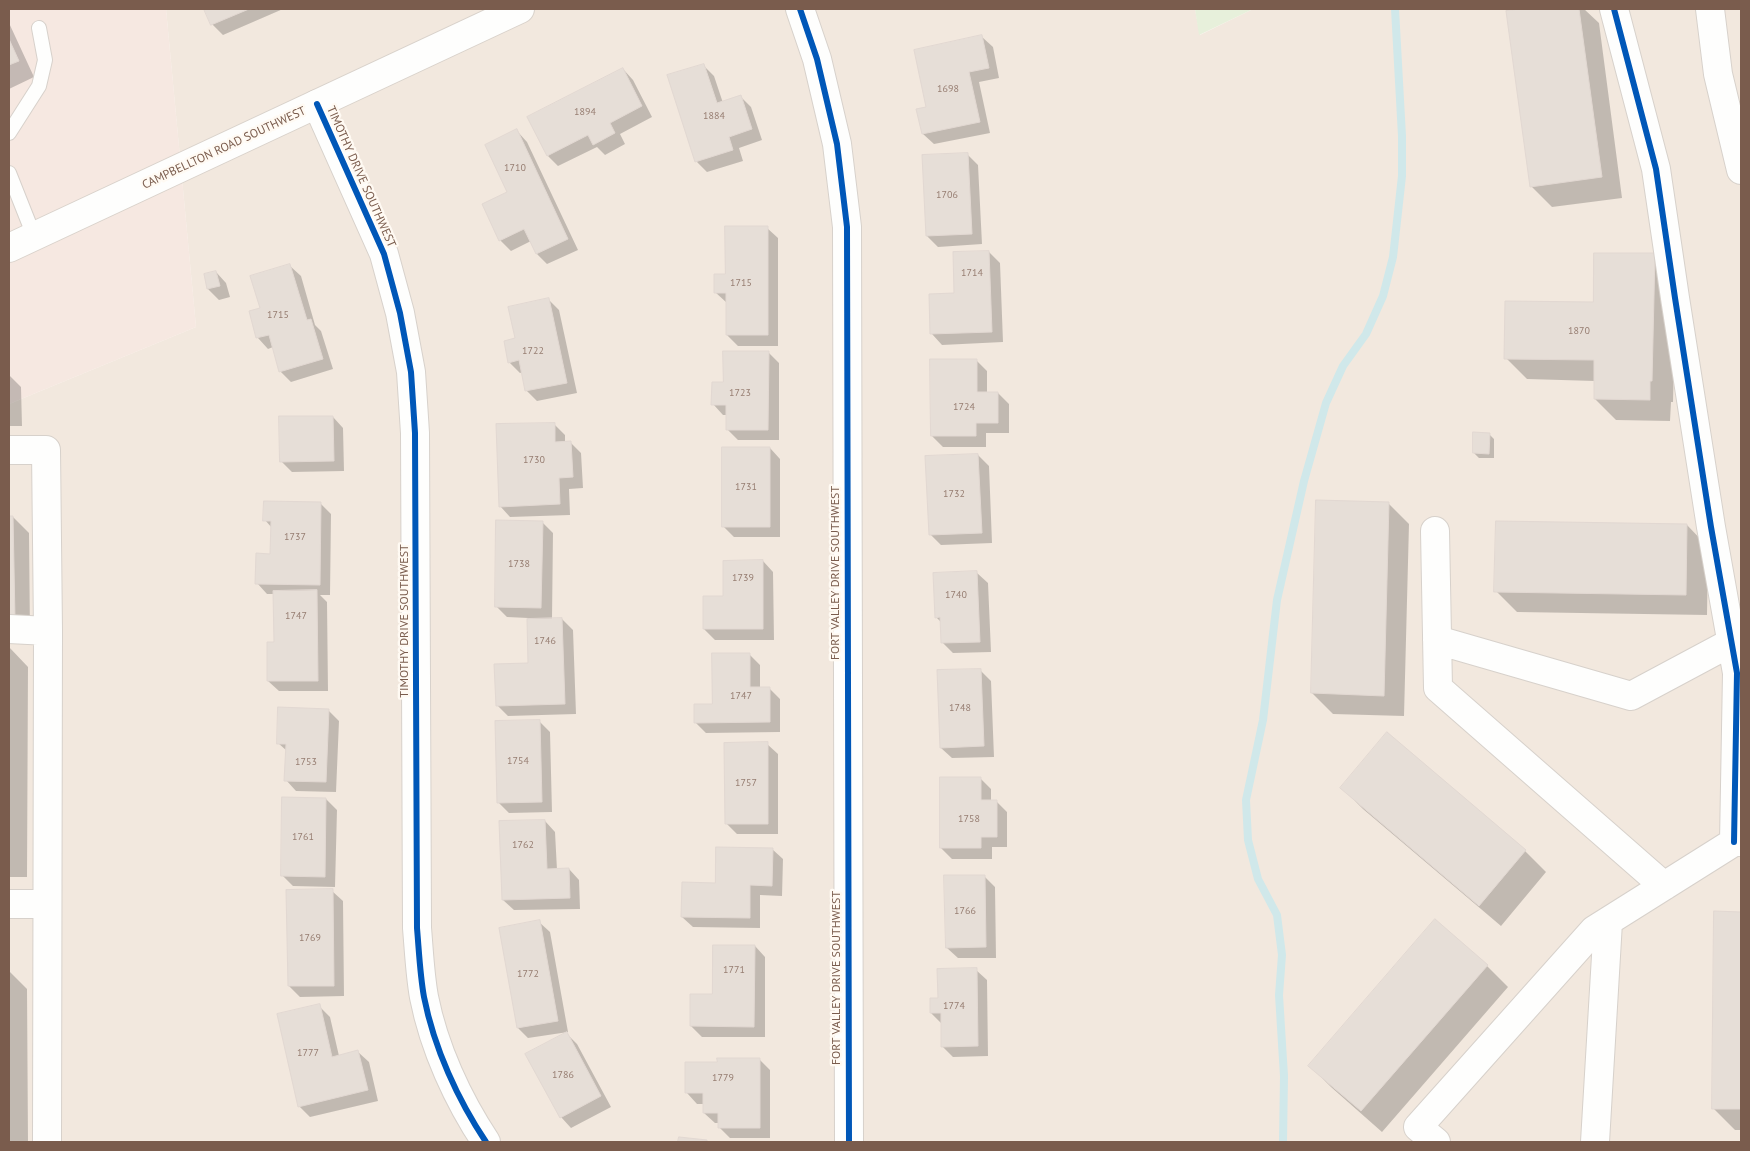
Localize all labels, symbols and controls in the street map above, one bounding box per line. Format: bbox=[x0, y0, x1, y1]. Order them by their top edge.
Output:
house number: 1698 bbox=[937, 83, 959, 95]
street label: CAMPBELLTON ROAD SOUTHWEST bbox=[140, 104, 308, 192]
street label: TIMOTHY DRIVE SOUTHWEST bbox=[323, 104, 399, 250]
house number: 1894 bbox=[574, 106, 596, 118]
house number: 1884 bbox=[703, 110, 725, 122]
house number: 1710 bbox=[504, 162, 526, 174]
house number: 1706 bbox=[936, 189, 958, 201]
house number: 1714 bbox=[961, 267, 983, 279]
house number: 1715 bbox=[730, 277, 752, 289]
house number: 1715 bbox=[267, 309, 289, 321]
house number: 1870 bbox=[1568, 325, 1590, 337]
house number: 1722 bbox=[522, 345, 544, 357]
house number: 1723 bbox=[729, 387, 751, 399]
house number: 1724 bbox=[953, 401, 975, 413]
house number: 1730 bbox=[523, 454, 545, 466]
house number: 1731 bbox=[735, 481, 757, 493]
street label: FORT VALLEY DRIVE SOUTHWEST bbox=[829, 486, 843, 660]
house number: 1732 bbox=[943, 488, 965, 500]
house number: 1737 bbox=[284, 531, 306, 543]
street label: TIMOTHY DRIVE SOUTHWEST bbox=[398, 544, 412, 698]
house number: 1738 bbox=[508, 558, 530, 570]
house number: 1739 bbox=[732, 572, 754, 584]
house number: 1740 bbox=[945, 589, 967, 601]
house number: 1747 bbox=[285, 610, 307, 622]
house number: 1746 bbox=[534, 635, 556, 647]
house number: 1747 bbox=[730, 690, 752, 702]
house number: 1748 bbox=[949, 702, 971, 714]
house number: 1754 bbox=[507, 755, 529, 767]
house number: 1753 bbox=[295, 756, 317, 768]
house number: 1757 bbox=[735, 777, 757, 789]
house number: 1758 bbox=[958, 813, 980, 825]
house number: 1761 bbox=[292, 831, 314, 843]
house number: 1762 bbox=[512, 839, 534, 851]
street label: FORT VALLEY DRIVE SOUTHWEST bbox=[830, 891, 844, 1065]
house number: 1766 bbox=[954, 905, 976, 917]
house number: 1769 bbox=[299, 932, 321, 944]
house number: 1771 bbox=[723, 964, 745, 976]
house number: 1772 bbox=[517, 968, 539, 980]
house number: 1774 bbox=[943, 1000, 965, 1012]
house number: 1777 bbox=[297, 1047, 319, 1059]
house number: 1786 bbox=[552, 1069, 574, 1081]
house number: 1779 bbox=[712, 1072, 734, 1084]

